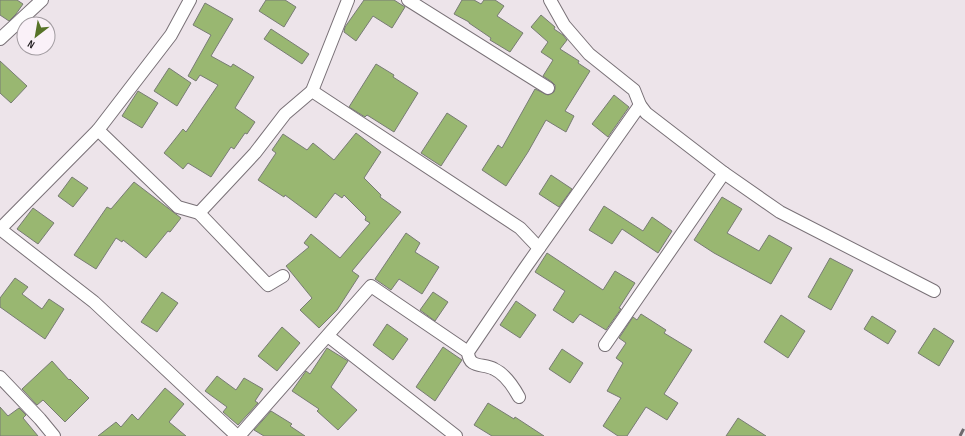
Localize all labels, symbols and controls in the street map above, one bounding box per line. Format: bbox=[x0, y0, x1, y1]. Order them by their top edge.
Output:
north arrow bbox=[16, 16, 56, 56]
text: N bbox=[25, 37, 37, 51]

